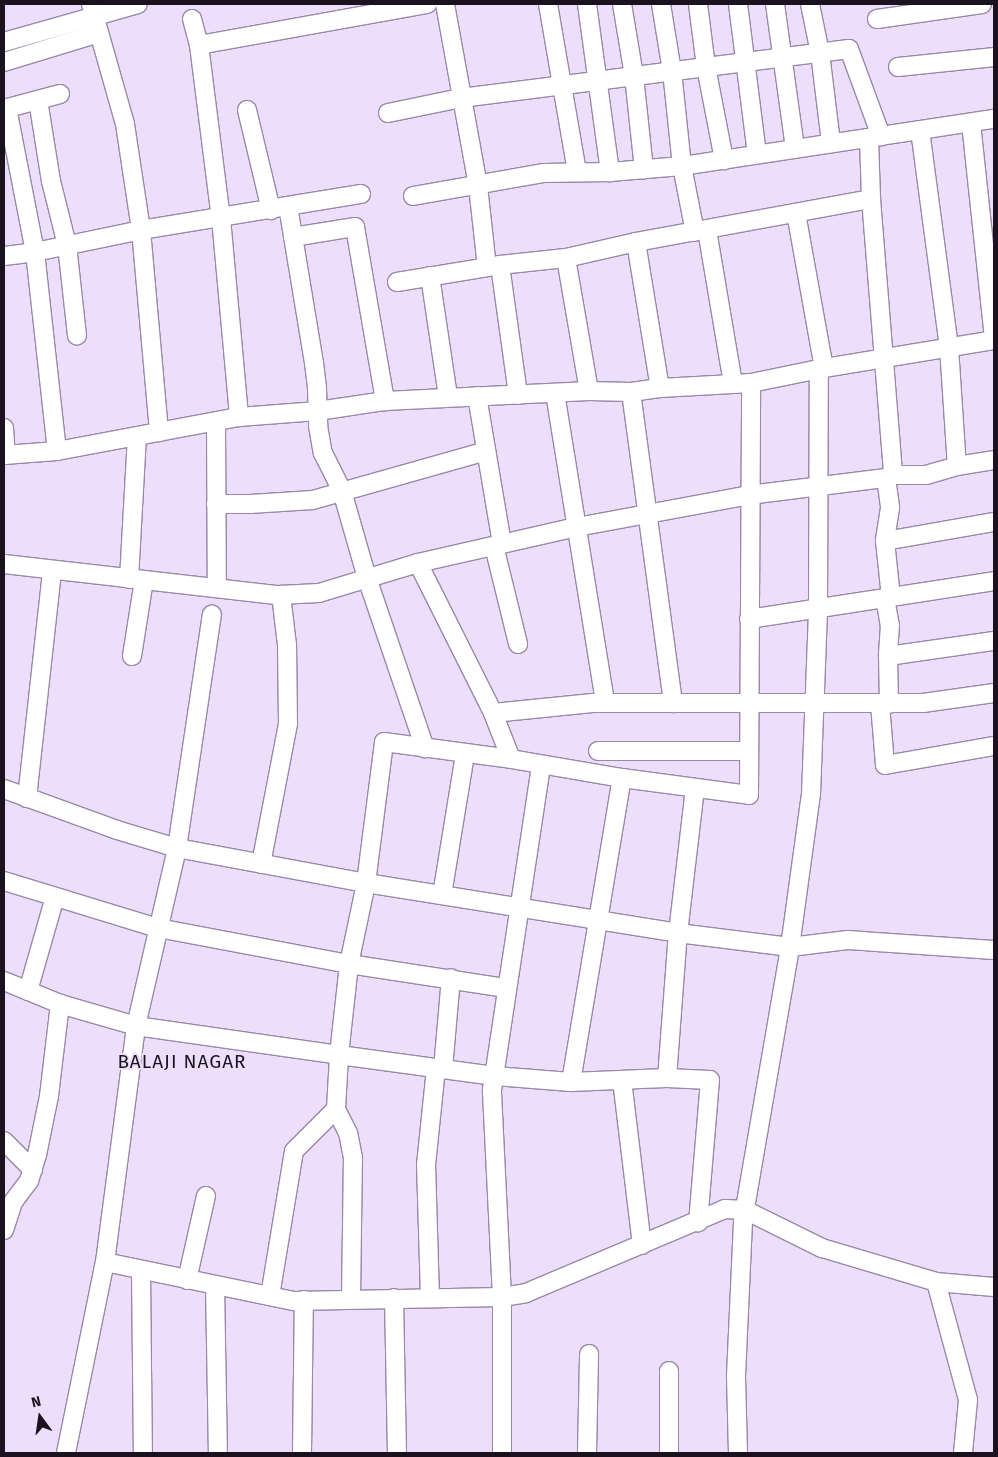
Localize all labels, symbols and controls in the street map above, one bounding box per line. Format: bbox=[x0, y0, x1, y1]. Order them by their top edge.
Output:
district label: BALAJI NAGAR bbox=[116, 1051, 248, 1073]
north arrow bbox=[15, 1392, 65, 1442]
text: N bbox=[30, 1393, 43, 1411]

